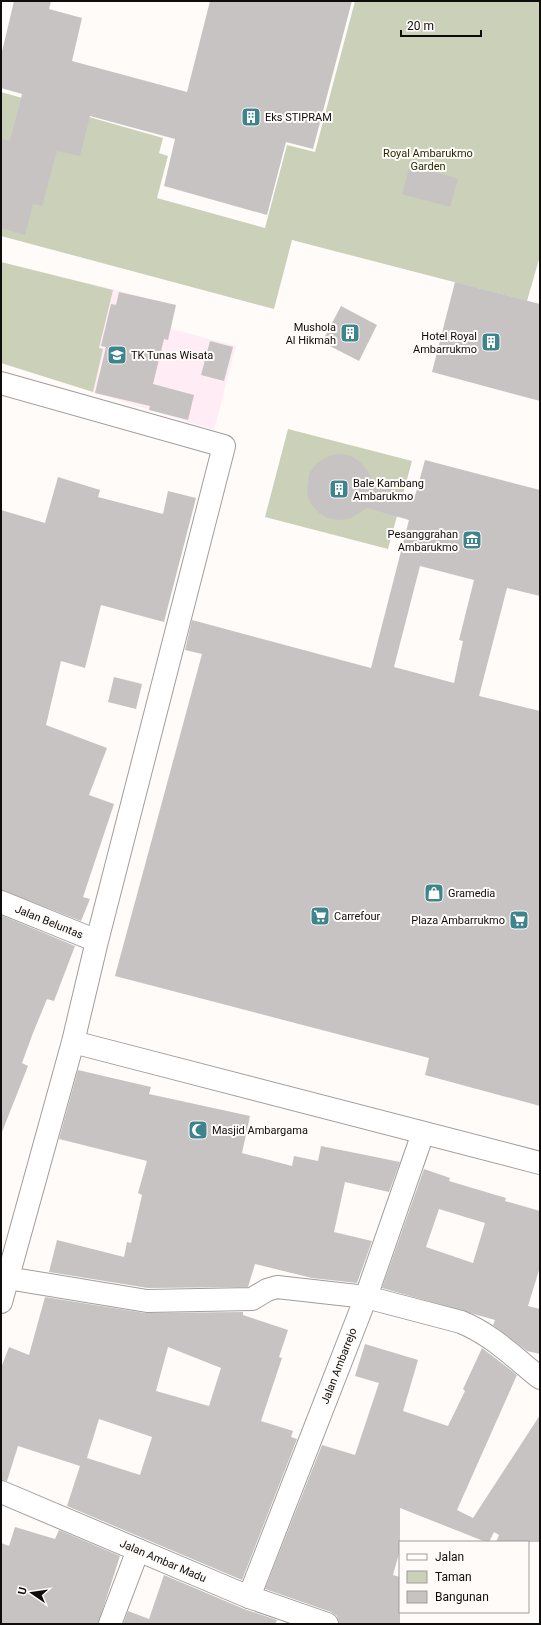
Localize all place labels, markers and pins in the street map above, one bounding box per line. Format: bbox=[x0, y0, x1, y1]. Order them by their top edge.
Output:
building icon: Eks STIPRAM bbox=[240, 106, 262, 128]
place label: Eks STIPRAM bbox=[265, 111, 332, 124]
place label: Mushola Al Hikmah bbox=[286, 321, 336, 347]
building icon: Mushola Al Hikmah bbox=[339, 322, 361, 344]
place label: Hotel Royal Ambarrukmo bbox=[413, 330, 477, 356]
building icon: Hotel Royal Ambarrukmo bbox=[480, 331, 502, 353]
school or university icon: TK Tunas Wisata bbox=[106, 344, 128, 366]
place label: TK Tunas Wisata bbox=[131, 349, 213, 362]
place label: Bale Kambang Ambarukmo bbox=[353, 477, 424, 503]
building icon: Bale Kambang Ambarukmo bbox=[328, 478, 350, 500]
place label: Pesanggrahan Ambarukmo bbox=[388, 528, 458, 554]
museum icon: Pesanggrahan Ambarukmo bbox=[461, 529, 483, 551]
shop icon: Gramedia bbox=[423, 882, 445, 904]
place label: Gramedia bbox=[448, 887, 495, 900]
supermarket icon: Carrefour bbox=[309, 905, 331, 927]
supermarket icon: Plaza Ambarrukmo bbox=[508, 909, 530, 931]
place label: Carrefour bbox=[334, 910, 380, 923]
place label: Plaza Ambarrukmo bbox=[411, 914, 505, 927]
mosque icon: Masjid Ambargama bbox=[187, 1119, 209, 1141]
place label: Masjid Ambargama bbox=[212, 1124, 308, 1137]

